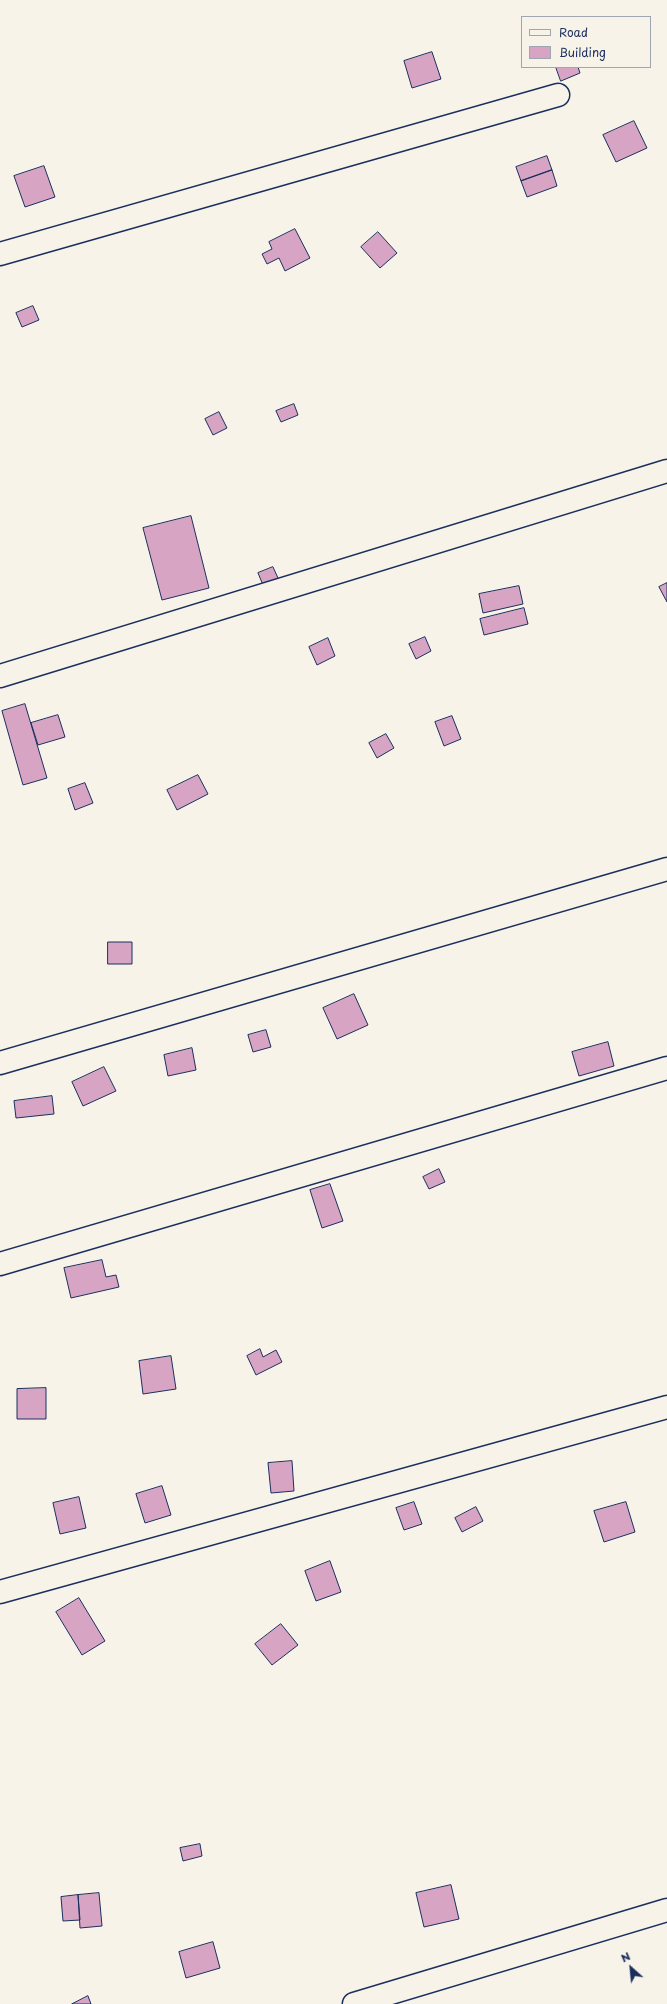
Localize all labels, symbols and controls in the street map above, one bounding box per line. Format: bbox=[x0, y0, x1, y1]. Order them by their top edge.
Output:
legend bbox=[521, 16, 651, 68]
text: Road bbox=[559, 23, 588, 41]
text: Building bbox=[559, 43, 606, 61]
text: N bbox=[618, 1947, 633, 1966]
north arrow bbox=[611, 1948, 651, 1988]

